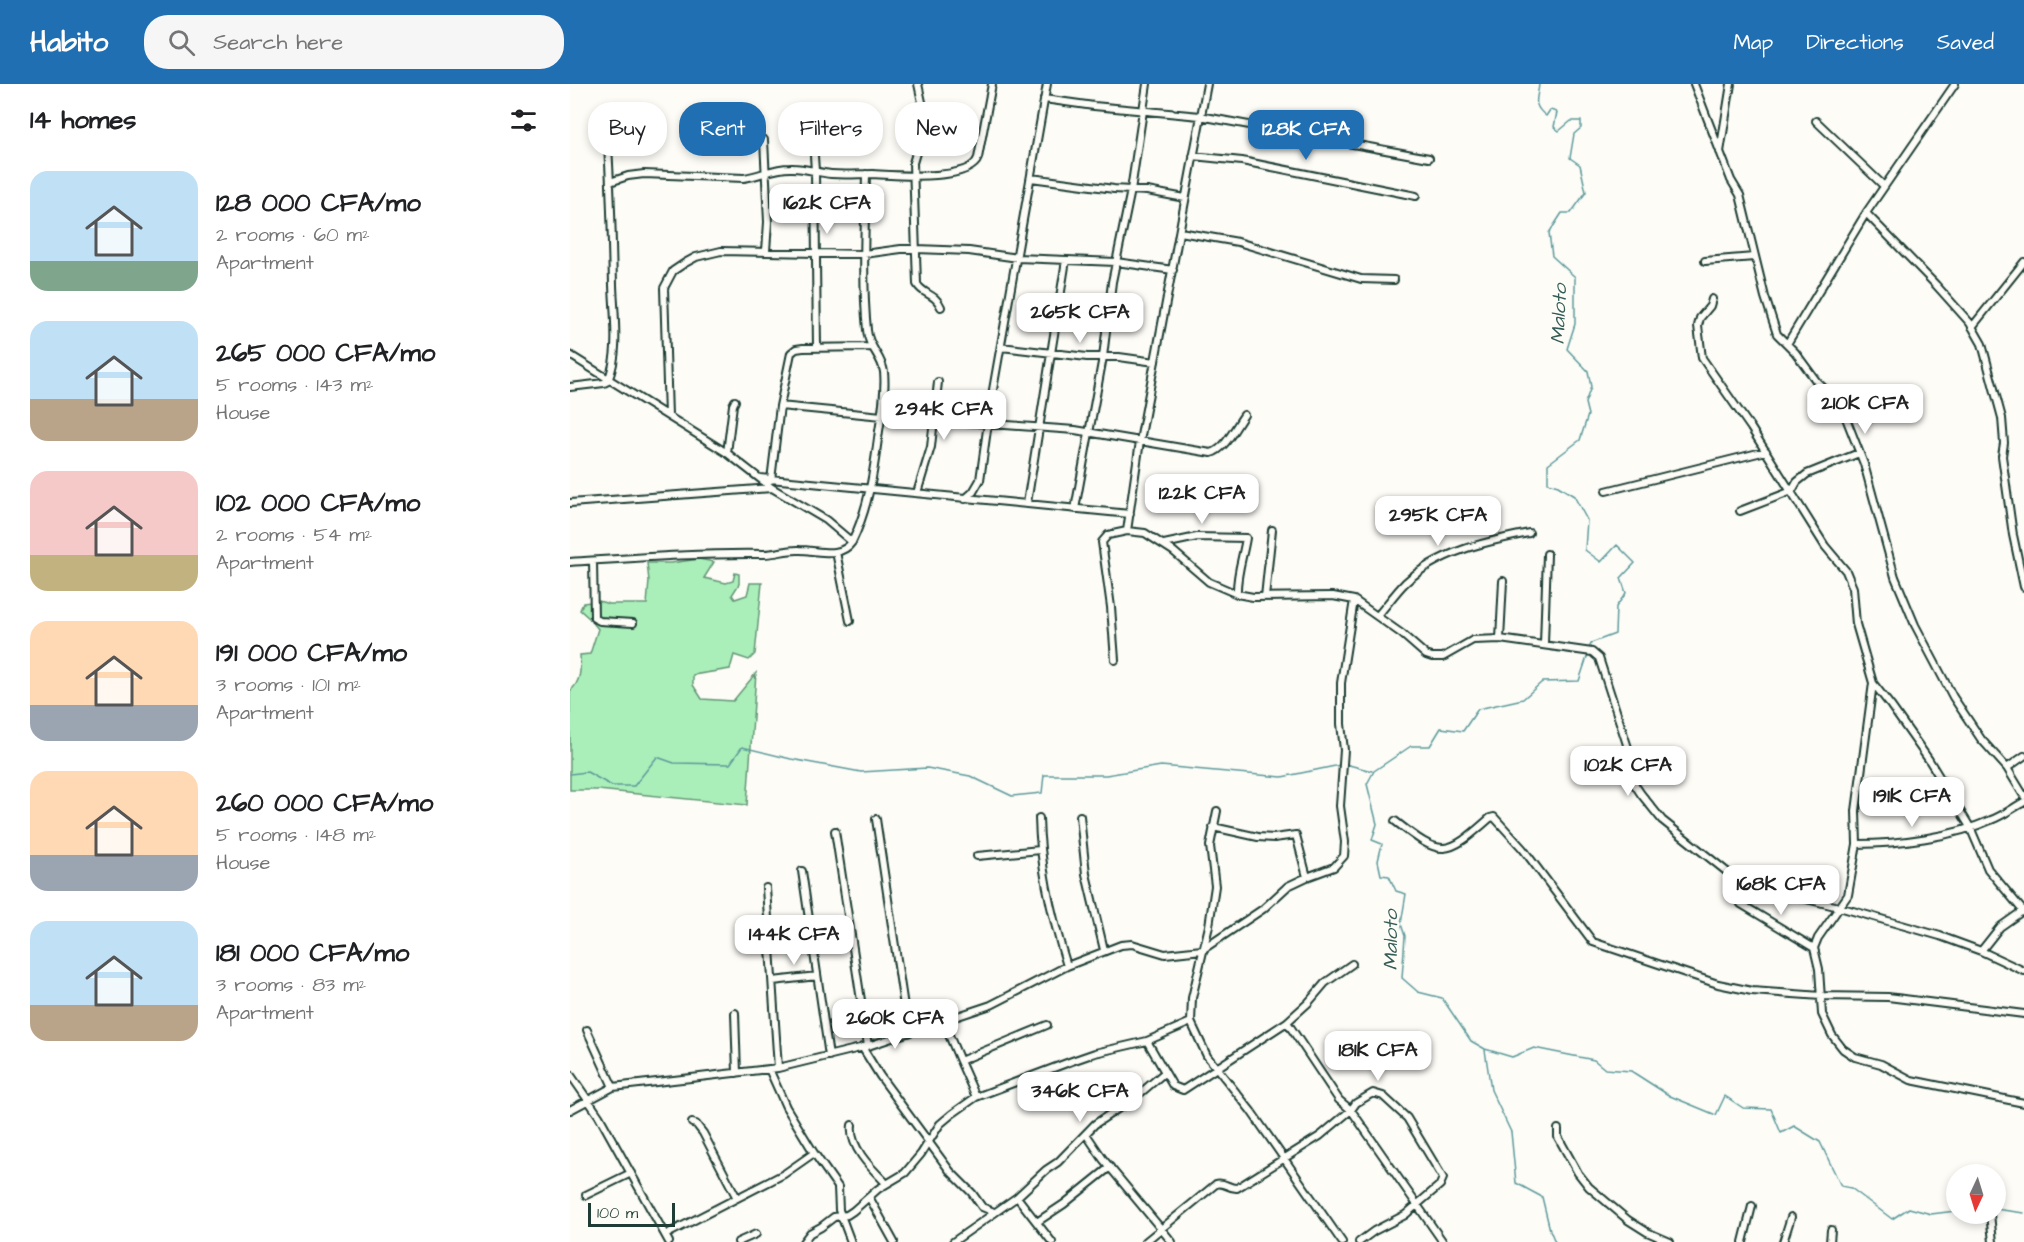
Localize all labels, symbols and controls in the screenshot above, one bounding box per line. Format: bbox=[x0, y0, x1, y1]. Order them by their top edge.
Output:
search box bbox=[144, 15, 564, 69]
text: Habito bbox=[30, 23, 108, 62]
icon: search bbox=[165, 26, 198, 59]
text: Search here bbox=[213, 27, 343, 58]
text: Map bbox=[1733, 28, 1773, 57]
text: Directions bbox=[1806, 28, 1904, 57]
text: Saved bbox=[1937, 28, 1994, 57]
text: 14 homes bbox=[30, 102, 136, 138]
chip: Buy bbox=[588, 102, 667, 156]
chip: Rent bbox=[679, 102, 766, 156]
chip: Filters bbox=[778, 102, 883, 156]
chip: New bbox=[895, 102, 979, 156]
icon: filters bbox=[507, 104, 540, 137]
pin: 128K CFA bbox=[1244, 110, 1368, 161]
text: 128K CFA bbox=[1262, 115, 1350, 143]
pin: 162K CFA bbox=[765, 184, 889, 235]
text: 128 000 CFA/mo bbox=[216, 185, 421, 221]
text: 162K CFA bbox=[783, 189, 871, 217]
icon: home bbox=[78, 195, 150, 267]
text: 2 rooms · 60 m² bbox=[216, 221, 370, 249]
text: Apartment bbox=[216, 249, 314, 277]
water label: Maloto bbox=[1544, 282, 1574, 345]
pin: 265K CFA bbox=[1018, 293, 1142, 344]
text: 265K CFA bbox=[1030, 298, 1130, 326]
text: 265 000 CFA/mo bbox=[216, 335, 435, 371]
icon: home bbox=[78, 345, 150, 417]
text: 5 rooms · 143 m² bbox=[216, 371, 374, 399]
pin: 210K CFA bbox=[1803, 384, 1927, 435]
text: 210K CFA bbox=[1821, 389, 1909, 417]
pin: 294K CFA bbox=[882, 390, 1006, 441]
text: 294K CFA bbox=[895, 395, 993, 423]
text: House bbox=[216, 399, 270, 427]
pin: 122K CFA bbox=[1140, 474, 1264, 525]
text: 122K CFA bbox=[1159, 479, 1245, 507]
text: 102 000 CFA/mo bbox=[216, 485, 420, 521]
icon: home bbox=[78, 495, 150, 567]
pin: 295K CFA bbox=[1376, 496, 1500, 547]
text: 295K CFA bbox=[1389, 501, 1487, 529]
text: 2 rooms · 54 m² bbox=[216, 521, 372, 549]
text: Apartment bbox=[216, 549, 314, 577]
text: 191 000 CFA/mo bbox=[216, 635, 407, 671]
icon: home bbox=[78, 645, 150, 717]
text: 3 rooms · 101 m² bbox=[216, 671, 361, 699]
text: Apartment bbox=[216, 699, 314, 727]
pin: 102K CFA bbox=[1566, 746, 1690, 797]
text: 102K CFA bbox=[1584, 751, 1672, 779]
pin: 191K CFA bbox=[1850, 777, 1974, 828]
text: 191K CFA bbox=[1873, 782, 1951, 810]
text: 260 000 CFA/mo bbox=[216, 785, 433, 821]
icon: home bbox=[78, 795, 150, 867]
text: 5 rooms · 148 m² bbox=[216, 821, 376, 849]
text: House bbox=[216, 849, 270, 877]
pin: 168K CFA bbox=[1719, 865, 1843, 916]
text: 168K CFA bbox=[1736, 870, 1826, 898]
water label: Maloto bbox=[1377, 908, 1405, 970]
pin: 144K CFA bbox=[732, 915, 856, 966]
text: 144K CFA bbox=[749, 920, 839, 948]
text: 181 000 CFA/mo bbox=[216, 935, 409, 971]
icon: home bbox=[78, 945, 150, 1017]
text: 3 rooms · 83 m² bbox=[216, 971, 366, 999]
text: Apartment bbox=[216, 999, 314, 1027]
pin: 260K CFA bbox=[833, 999, 957, 1050]
text: 260K CFA bbox=[846, 1004, 944, 1032]
pin: 181K CFA bbox=[1316, 1031, 1440, 1082]
text: 181K CFA bbox=[1338, 1036, 1418, 1064]
pin: 346K CFA bbox=[1018, 1072, 1142, 1123]
text: 346K CFA bbox=[1031, 1077, 1129, 1105]
north arrow bbox=[1946, 1164, 2006, 1224]
map controls bbox=[1946, 1164, 2006, 1224]
scale bar bbox=[588, 1200, 675, 1228]
text: 100 m bbox=[597, 1202, 638, 1224]

